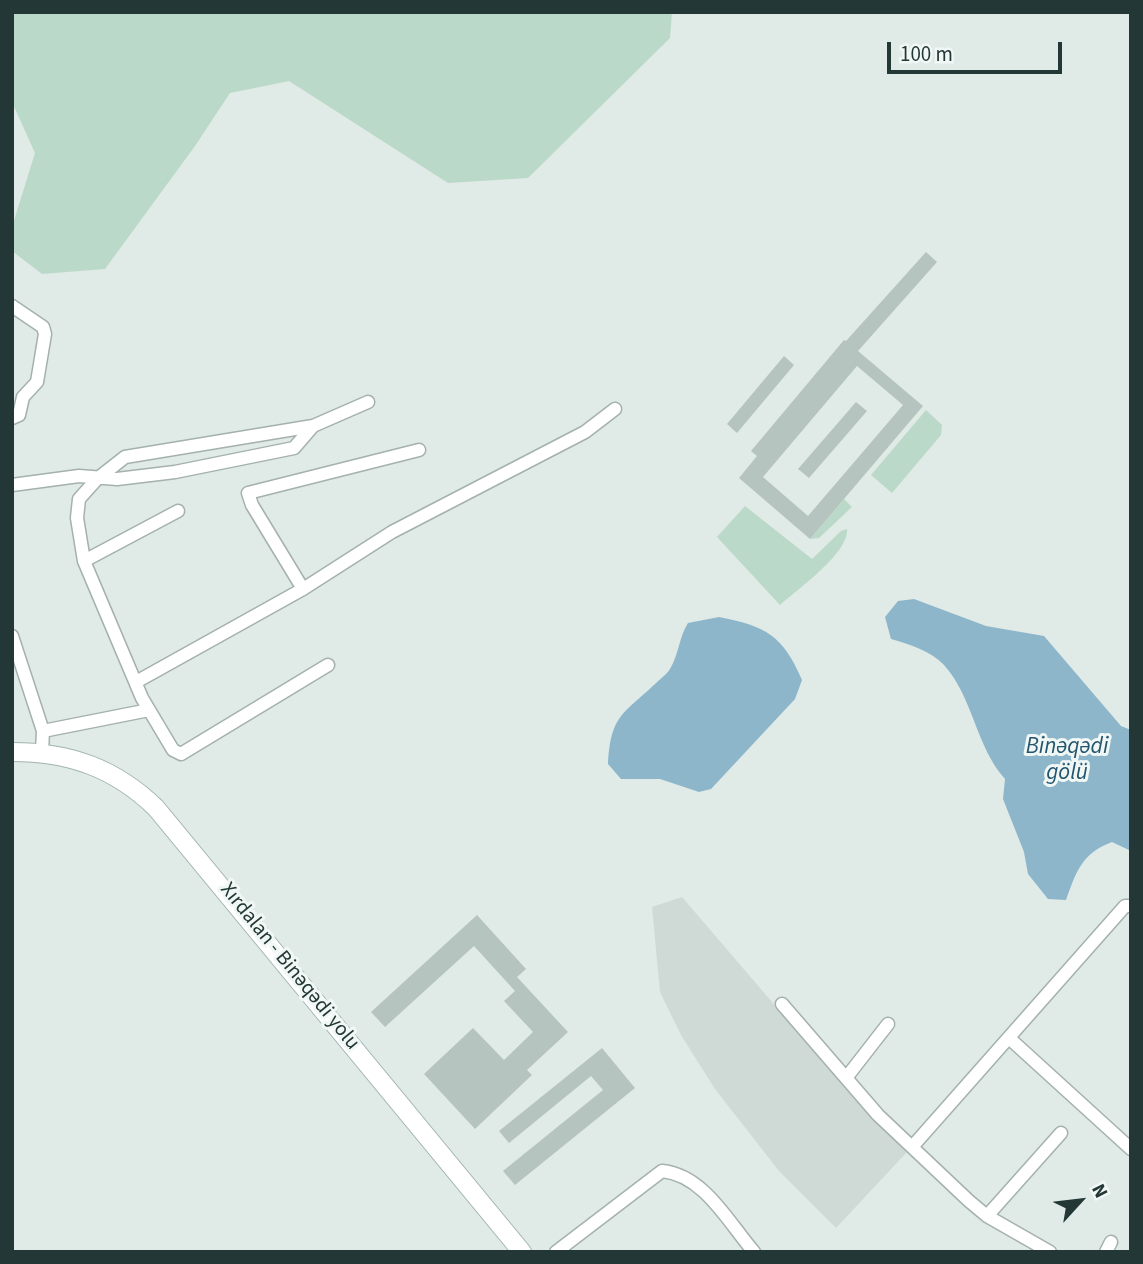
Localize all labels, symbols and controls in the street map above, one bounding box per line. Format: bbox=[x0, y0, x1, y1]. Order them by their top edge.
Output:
scale bar bbox=[891, 28, 1066, 72]
text: 100 m bbox=[900, 39, 953, 69]
water label: Binəqədi gölü bbox=[1026, 734, 1108, 788]
street label: Xırdalan - Binəqədi yolu bbox=[214, 878, 364, 1056]
north arrow bbox=[1045, 1166, 1115, 1236]
text: N bbox=[1084, 1179, 1114, 1203]

